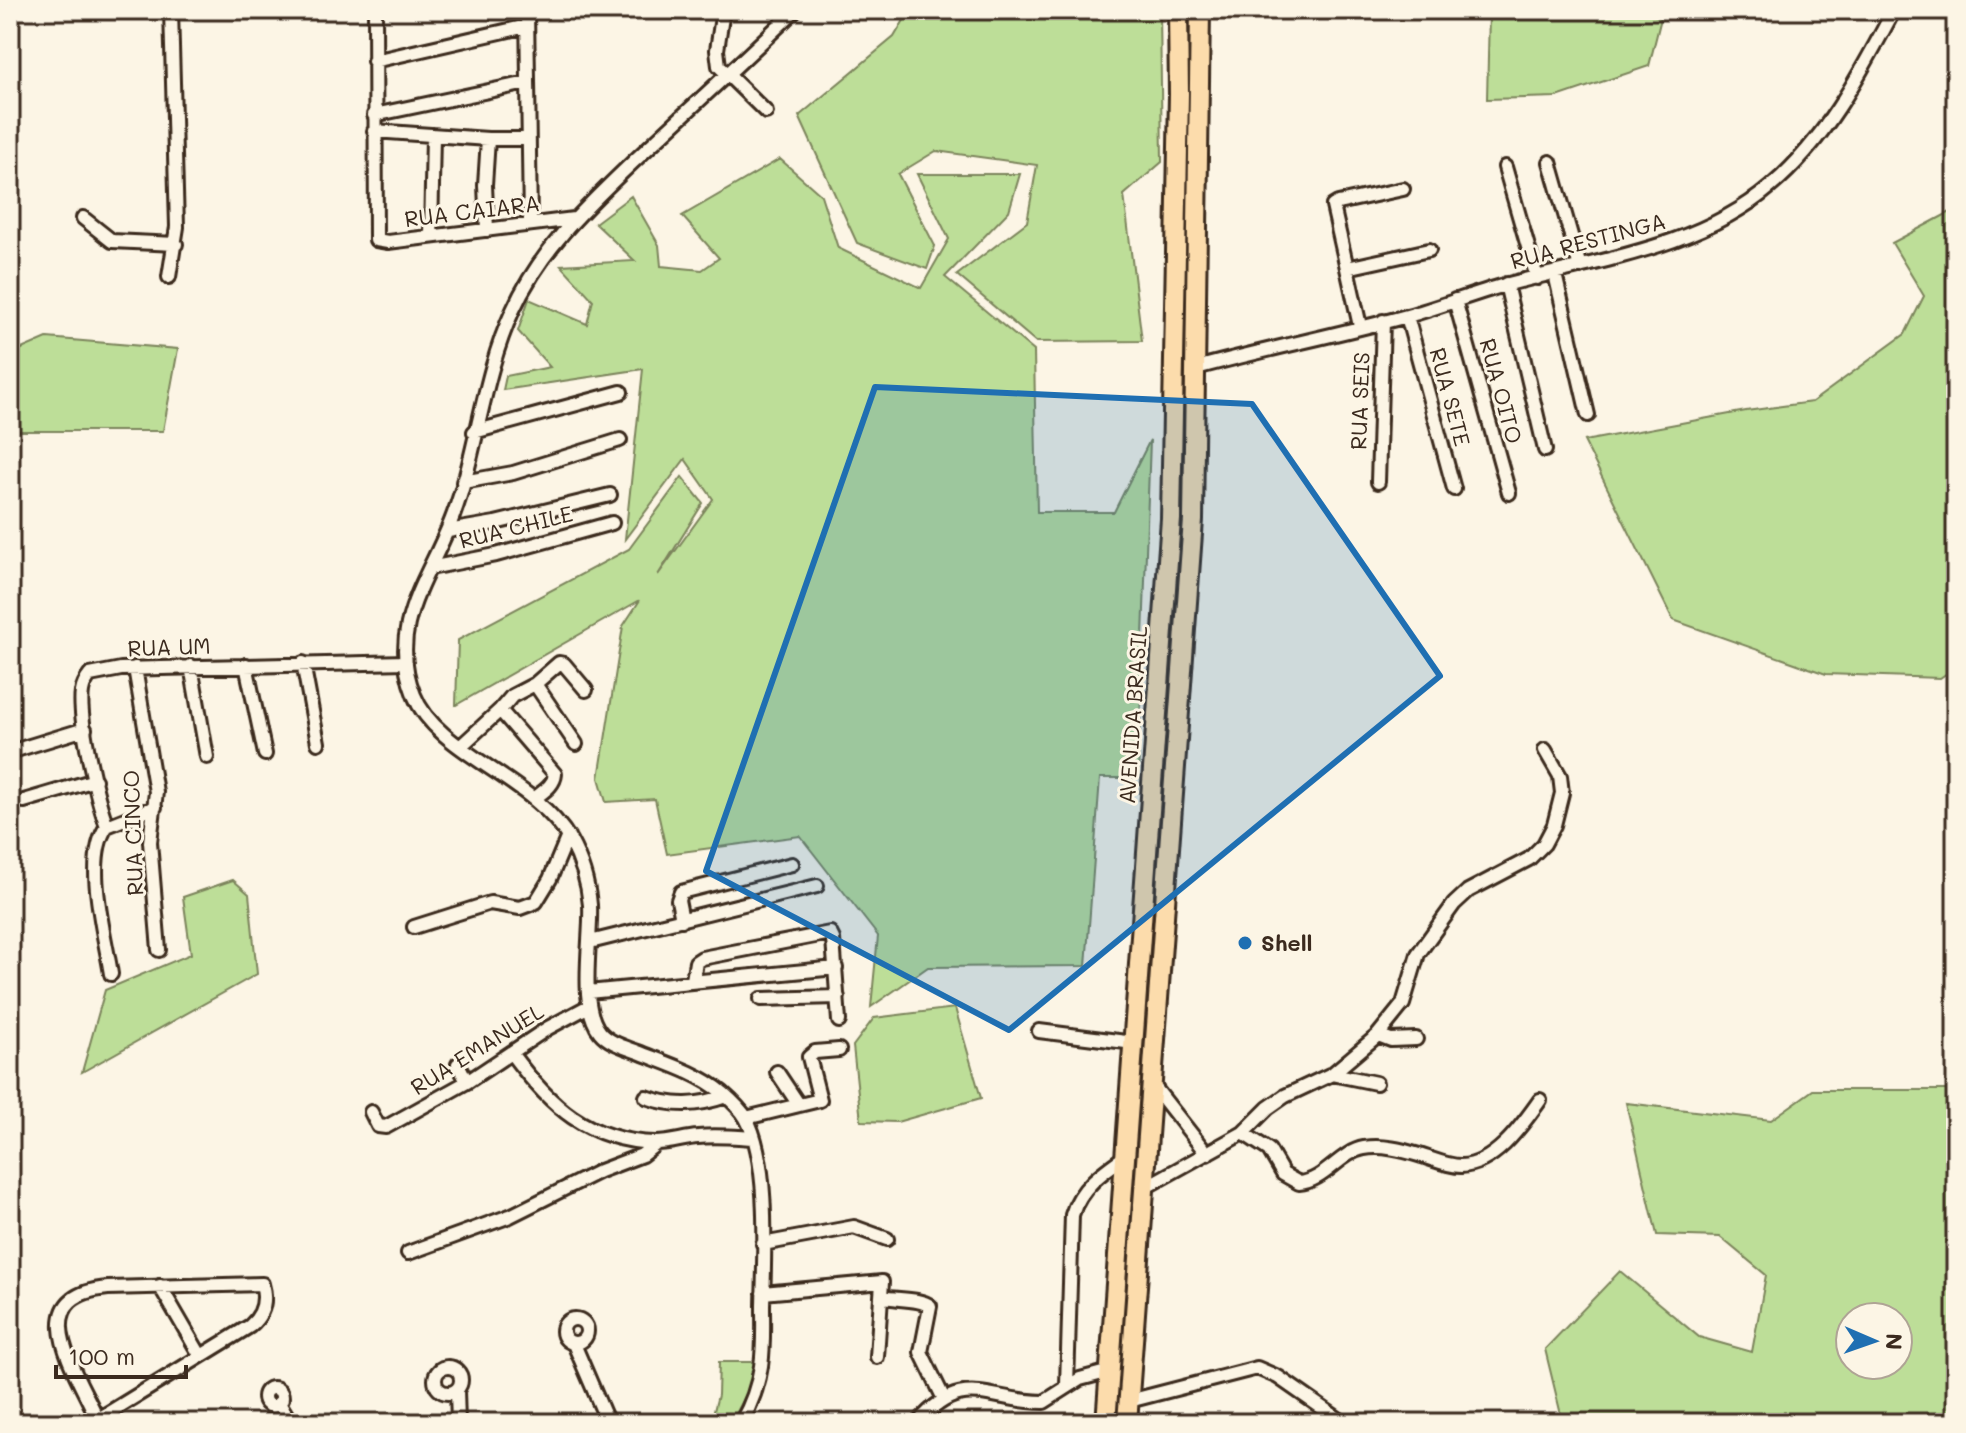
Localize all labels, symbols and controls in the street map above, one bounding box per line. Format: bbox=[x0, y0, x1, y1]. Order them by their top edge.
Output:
street label: RUA CAIARA bbox=[403, 188, 541, 233]
street label: RUA RESTINGA bbox=[1507, 206, 1669, 275]
street label: RUA OITO bbox=[1474, 335, 1529, 447]
street label: RUA SETE bbox=[1423, 344, 1478, 449]
street label: RUA SEIS bbox=[1343, 351, 1376, 450]
street label: RUA CHILE bbox=[456, 498, 576, 555]
street label: AVENIDA BRASIL bbox=[1112, 624, 1153, 805]
street label: RUA UM bbox=[127, 631, 211, 662]
street label: RUA CINCO bbox=[116, 770, 149, 896]
place label: Shell bbox=[1261, 928, 1313, 957]
marker: Shell bbox=[1236, 934, 1254, 952]
street label: RUA EMANUEL bbox=[405, 996, 549, 1101]
north arrow bbox=[1834, 1301, 1914, 1381]
scale bar bbox=[56, 1329, 186, 1379]
text: N bbox=[1880, 1333, 1909, 1351]
text: 100 m bbox=[68, 1340, 135, 1371]

